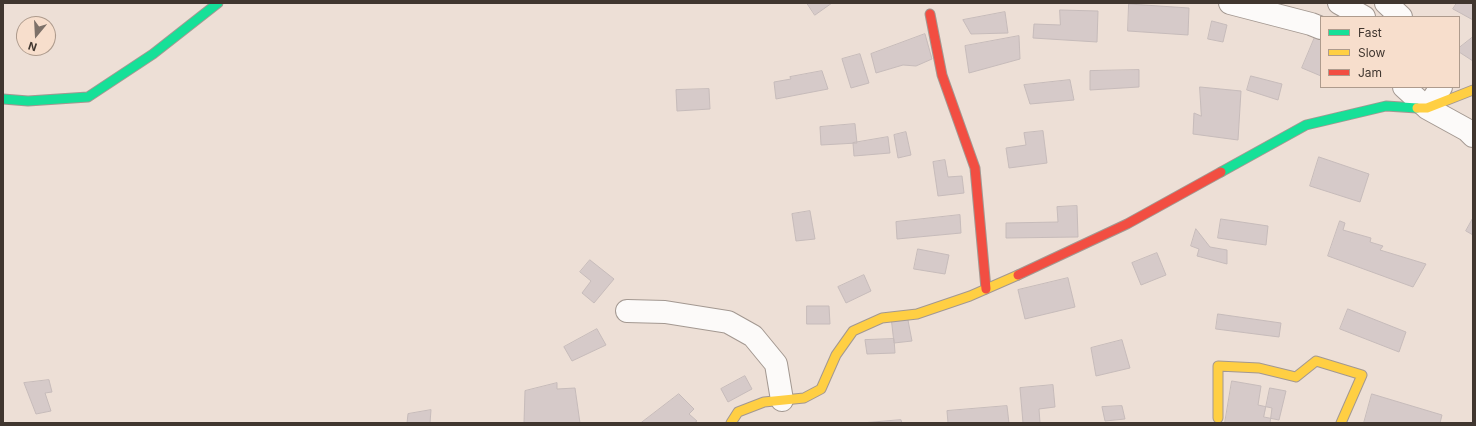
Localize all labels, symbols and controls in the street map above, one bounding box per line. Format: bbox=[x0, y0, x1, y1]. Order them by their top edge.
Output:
north arrow bbox=[16, 16, 56, 56]
legend bbox=[1320, 16, 1460, 88]
text: Fast bbox=[1358, 25, 1382, 40]
text: N bbox=[26, 39, 39, 54]
text: Slow bbox=[1358, 45, 1385, 60]
text: Jam bbox=[1358, 65, 1382, 80]

